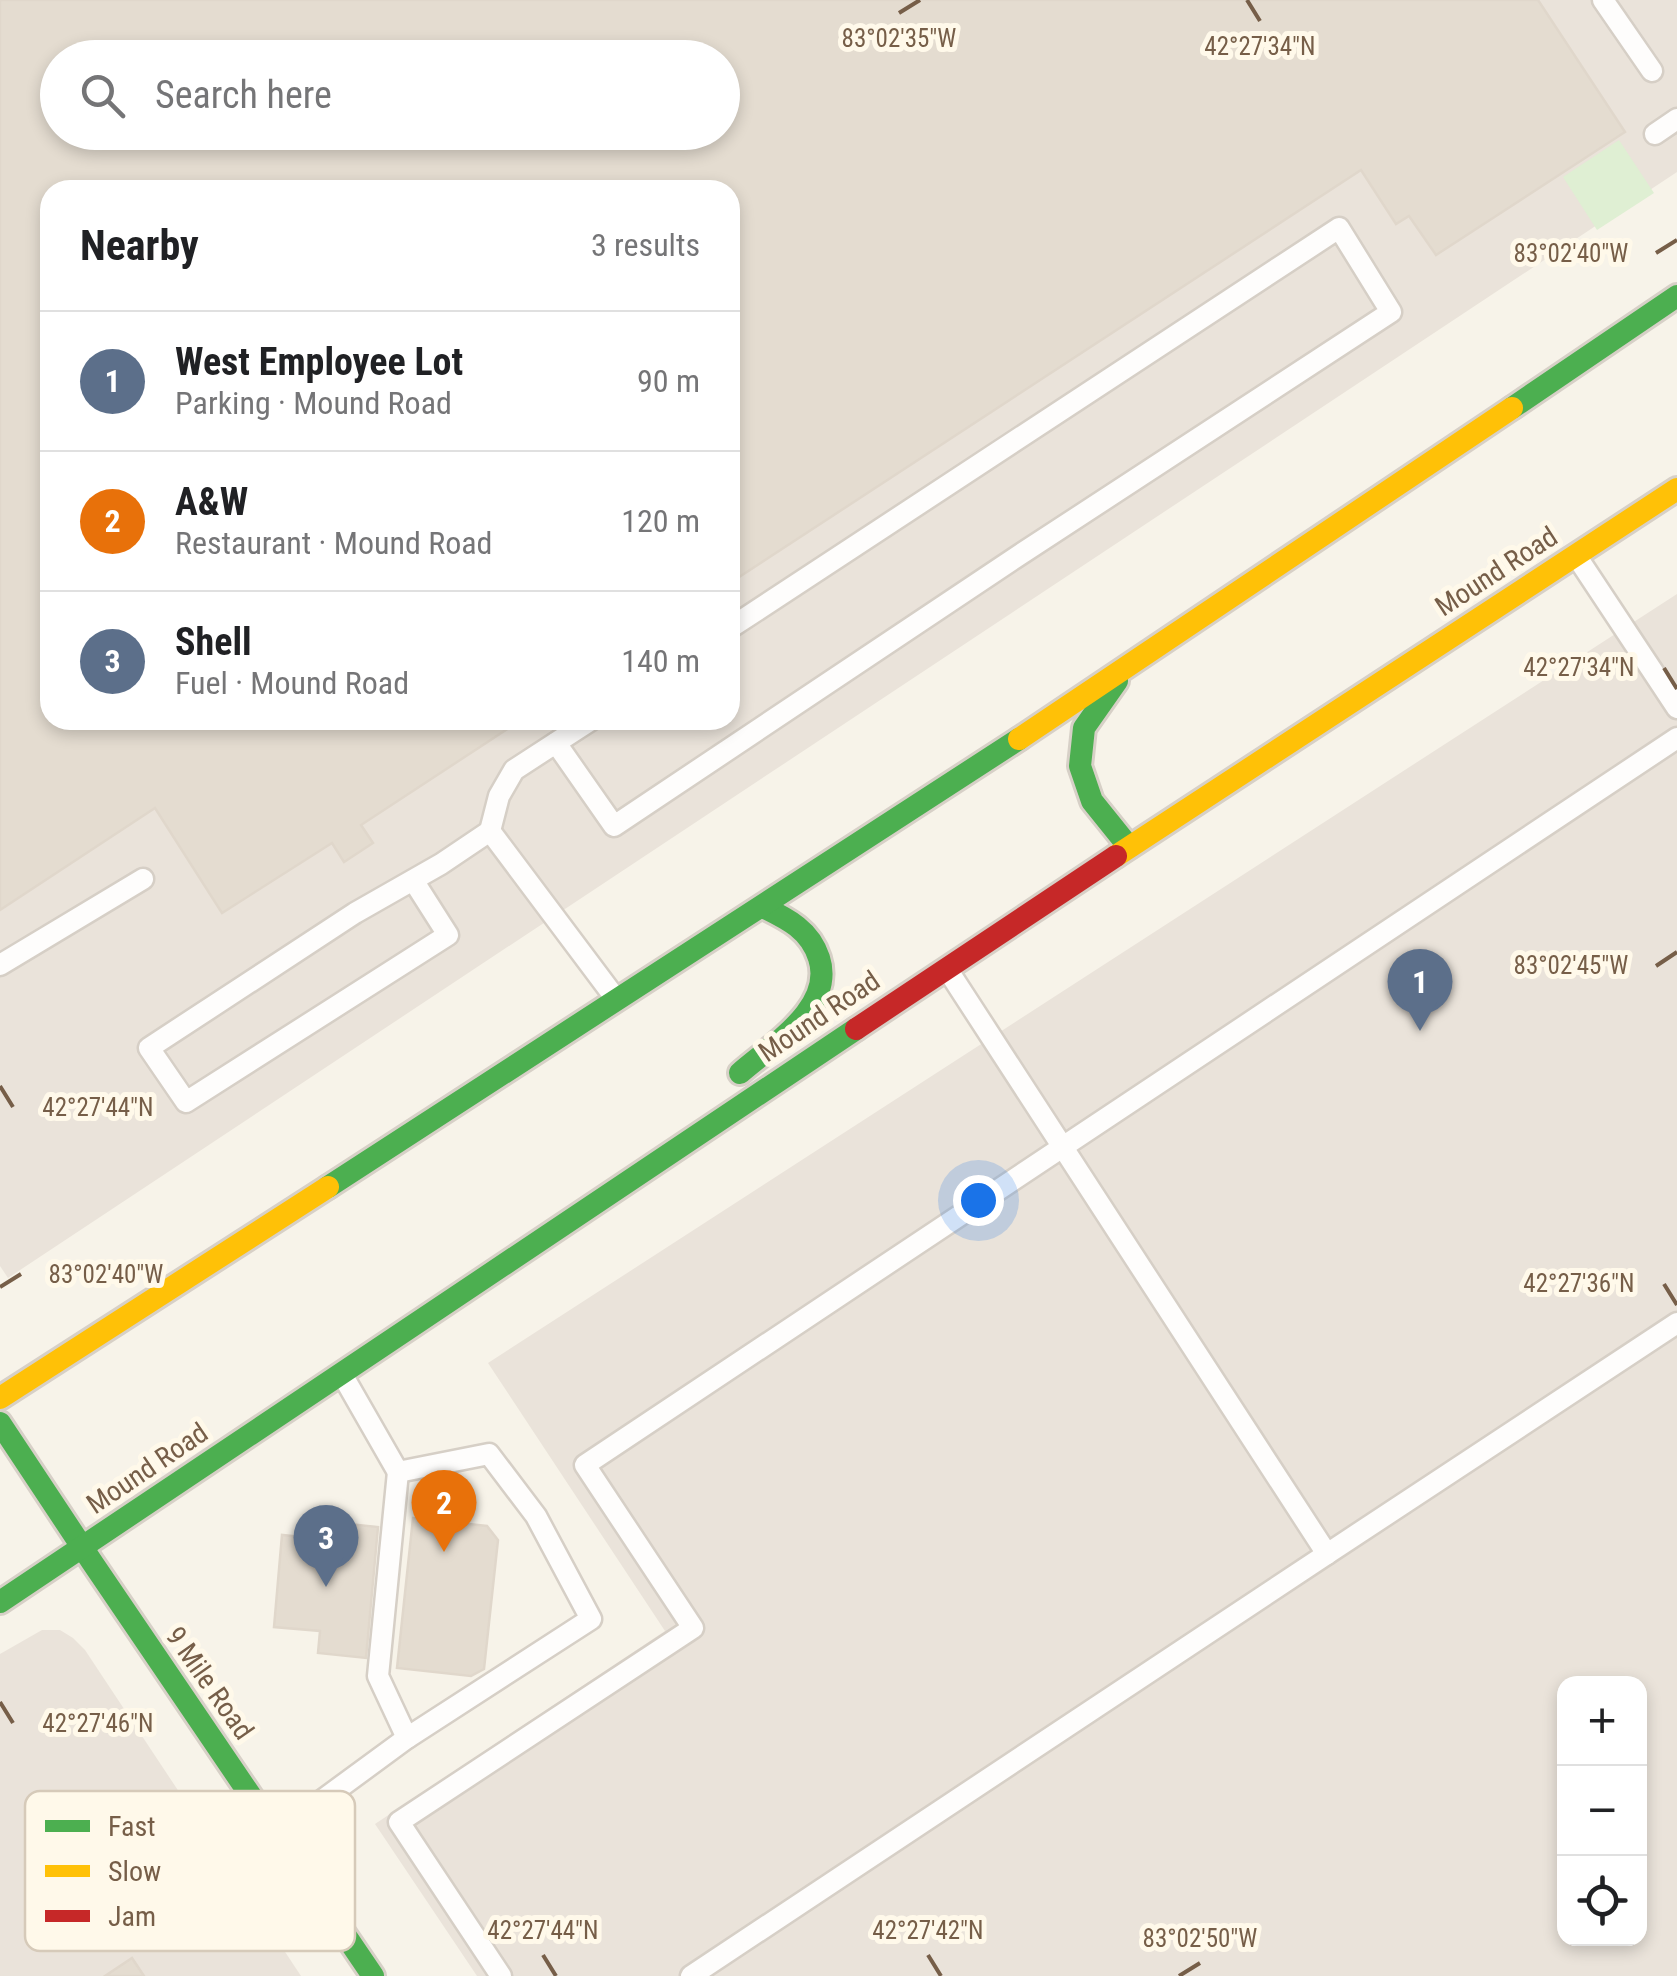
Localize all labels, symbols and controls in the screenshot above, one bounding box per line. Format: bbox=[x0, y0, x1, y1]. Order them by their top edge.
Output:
text: 83°02'35"W bbox=[842, 24, 956, 53]
text: 42°27'34"N bbox=[1204, 32, 1316, 61]
search box bbox=[40, 40, 740, 150]
icon: search bbox=[75, 68, 130, 123]
text: Search here bbox=[155, 73, 332, 117]
text: Nearby bbox=[80, 221, 199, 270]
text: 3 results bbox=[591, 226, 700, 264]
text: 83°02'40"W bbox=[1514, 239, 1628, 268]
text: West Employee Lot bbox=[175, 340, 463, 384]
text: 1 bbox=[104, 362, 121, 400]
text: 90 m bbox=[637, 362, 700, 400]
text: Parking · Mound Road bbox=[175, 384, 452, 422]
text: A&W bbox=[175, 480, 248, 524]
text: 2 bbox=[104, 502, 121, 540]
text: 120 m bbox=[621, 502, 700, 540]
street label: Mound Road bbox=[1429, 520, 1563, 623]
text: Restaurant · Mound Road bbox=[175, 524, 492, 562]
text: Shell bbox=[175, 620, 252, 664]
text: 3 bbox=[104, 642, 121, 680]
text: 140 m bbox=[621, 642, 700, 680]
text: 42°27'34"N bbox=[1523, 653, 1635, 682]
text: Fuel · Mound Road bbox=[175, 664, 409, 702]
pin: 1 bbox=[1388, 948, 1452, 1031]
text: 83°02'45"W bbox=[1514, 951, 1628, 980]
street label: Mound Road bbox=[752, 964, 886, 1069]
text: 42°27'44"N bbox=[42, 1093, 154, 1122]
your location bbox=[953, 1175, 1004, 1226]
text: 83°02'40"W bbox=[49, 1260, 163, 1289]
text: 42°27'36"N bbox=[1523, 1269, 1635, 1298]
street label: Mound Road bbox=[80, 1416, 214, 1521]
pin: 2 bbox=[412, 1470, 476, 1552]
pin: 3 bbox=[294, 1504, 358, 1587]
street label: 9 Mile Road bbox=[159, 1621, 260, 1746]
map controls bbox=[1557, 1676, 1647, 1946]
button: + bbox=[1557, 1676, 1647, 1766]
text: 42°27'46"N bbox=[42, 1709, 154, 1738]
button: − bbox=[1557, 1766, 1647, 1856]
legend bbox=[25, 1791, 355, 1951]
text: Fast bbox=[108, 1810, 155, 1843]
text: Slow bbox=[108, 1855, 161, 1888]
button: locate bbox=[1557, 1856, 1647, 1946]
text: Jam bbox=[108, 1900, 156, 1933]
text: 42°27'44"N bbox=[487, 1916, 599, 1945]
text: 42°27'42"N bbox=[872, 1916, 984, 1945]
text: 83°02'50"W bbox=[1143, 1924, 1257, 1953]

